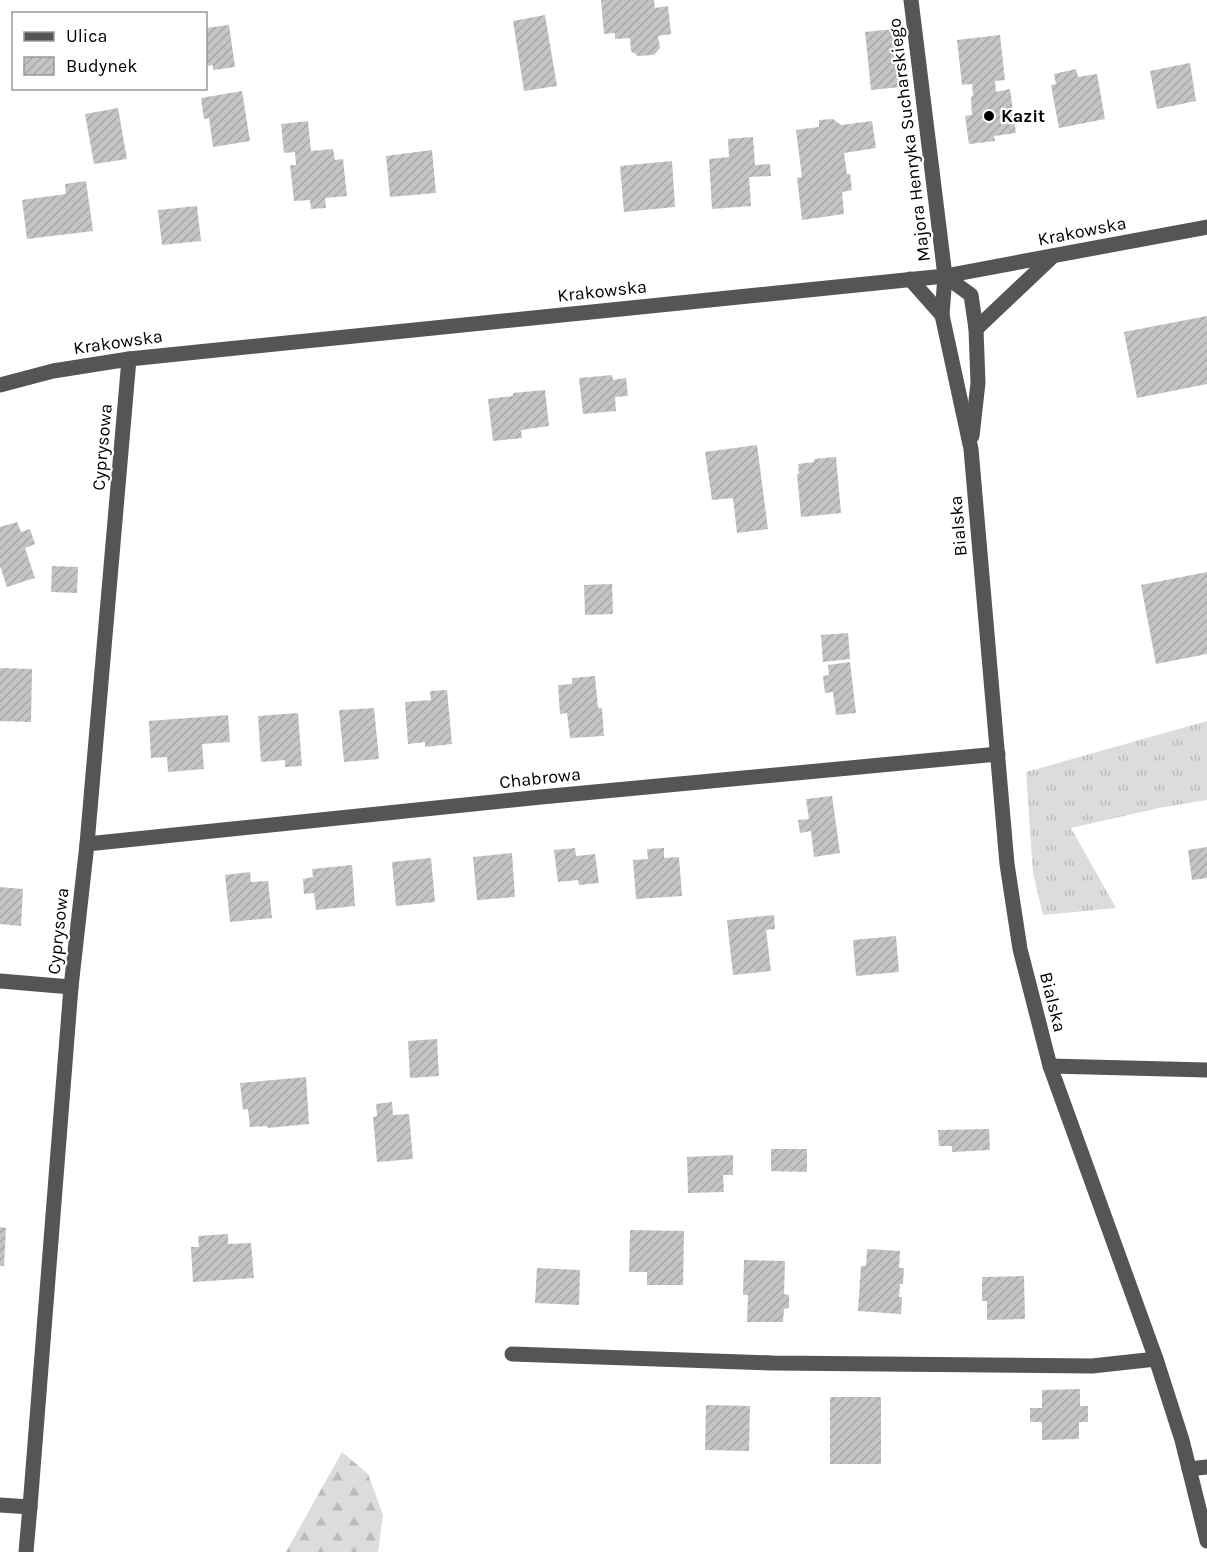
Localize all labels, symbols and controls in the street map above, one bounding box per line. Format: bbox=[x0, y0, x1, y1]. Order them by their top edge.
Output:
legend bbox=[12, 12, 207, 90]
street label: Majora Henryka Sucharskiego bbox=[883, 17, 935, 263]
text: Ulica bbox=[66, 25, 107, 47]
text: Budynek bbox=[66, 55, 137, 77]
place label: Kazit bbox=[1001, 105, 1045, 127]
marker: Kazit bbox=[982, 109, 996, 123]
street label: Krakowska bbox=[1036, 212, 1128, 250]
street label: Krakowska bbox=[556, 275, 648, 307]
street label: Krakowska bbox=[72, 325, 164, 359]
street label: Cyprysowa bbox=[87, 403, 117, 491]
street label: Bialska bbox=[944, 495, 972, 557]
street label: Chabrowa bbox=[498, 763, 582, 793]
street label: Cyprysowa bbox=[43, 887, 73, 975]
street label: Bialska bbox=[1035, 970, 1071, 1034]

